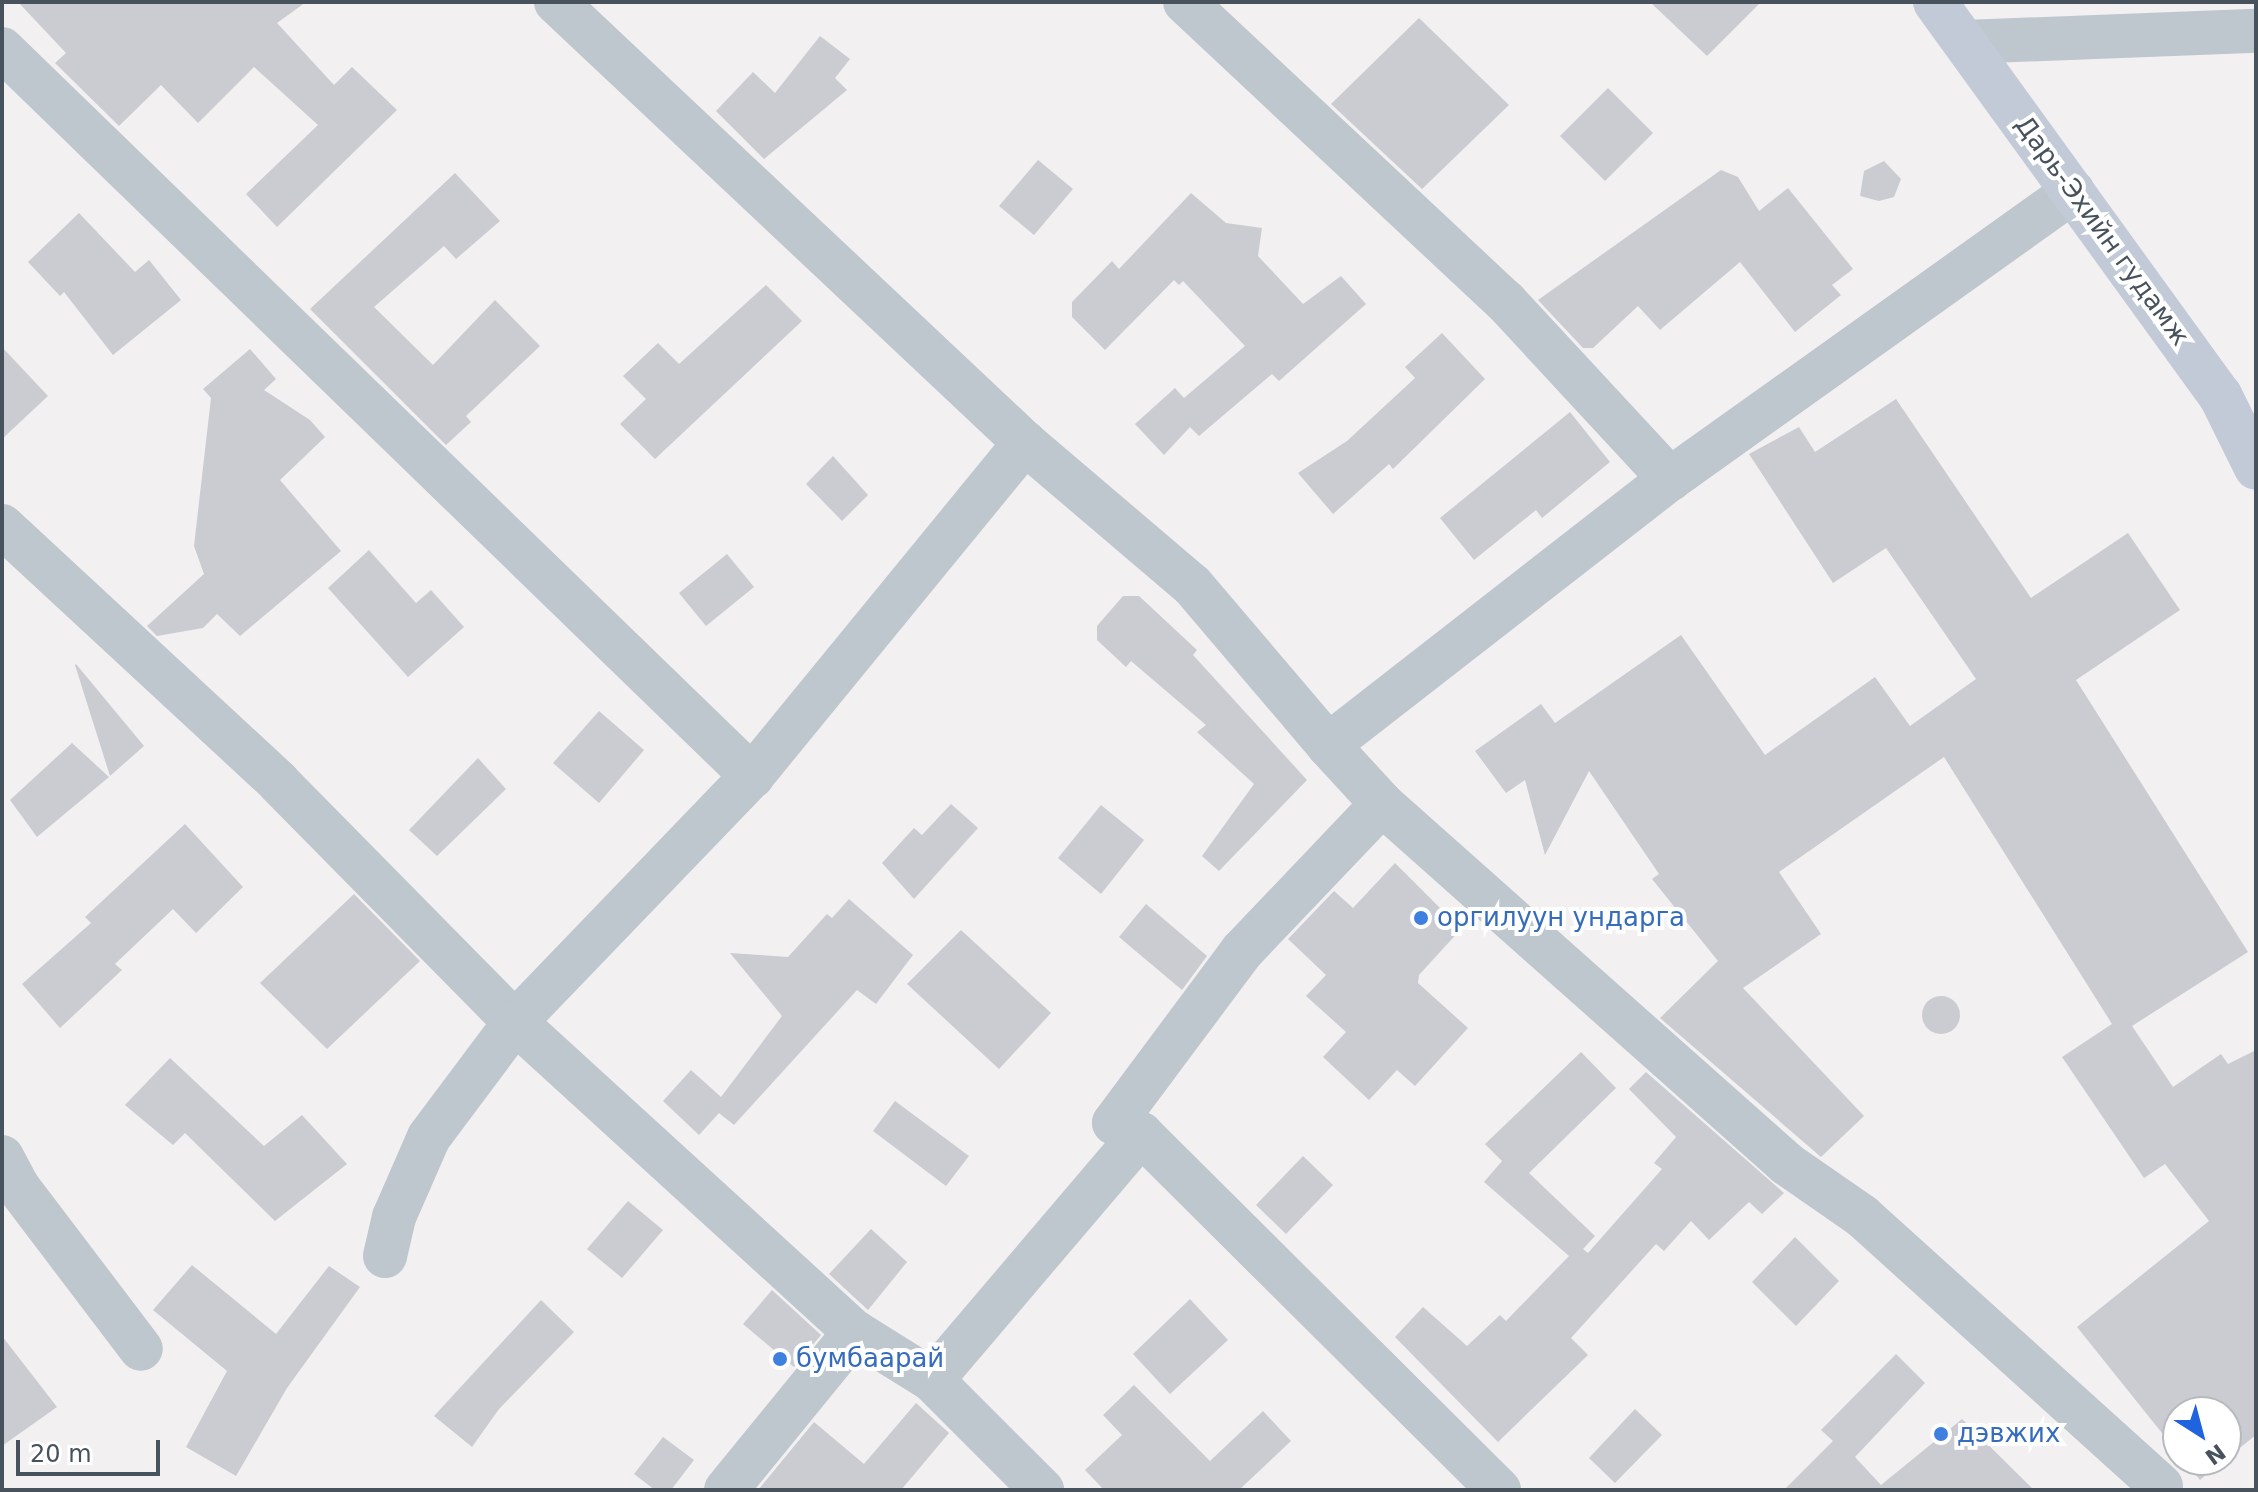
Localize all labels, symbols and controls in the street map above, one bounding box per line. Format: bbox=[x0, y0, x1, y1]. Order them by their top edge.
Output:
street label: Дарь-Эхийн гудамж bbox=[2008, 110, 2196, 352]
place label: оргилуун ундарга bbox=[1437, 902, 1685, 934]
marker: оргилуун ундарга bbox=[1412, 909, 1430, 927]
place label: бумбаарай bbox=[796, 1343, 944, 1375]
marker: бумбаарай bbox=[771, 1350, 789, 1368]
north arrow bbox=[2162, 1396, 2242, 1476]
place label: дэвжих bbox=[1957, 1418, 2060, 1450]
scale bar bbox=[20, 1424, 164, 1474]
marker: дэвжих bbox=[1932, 1425, 1950, 1443]
text: N bbox=[2200, 1439, 2230, 1470]
text: 20 m bbox=[30, 1440, 92, 1468]

